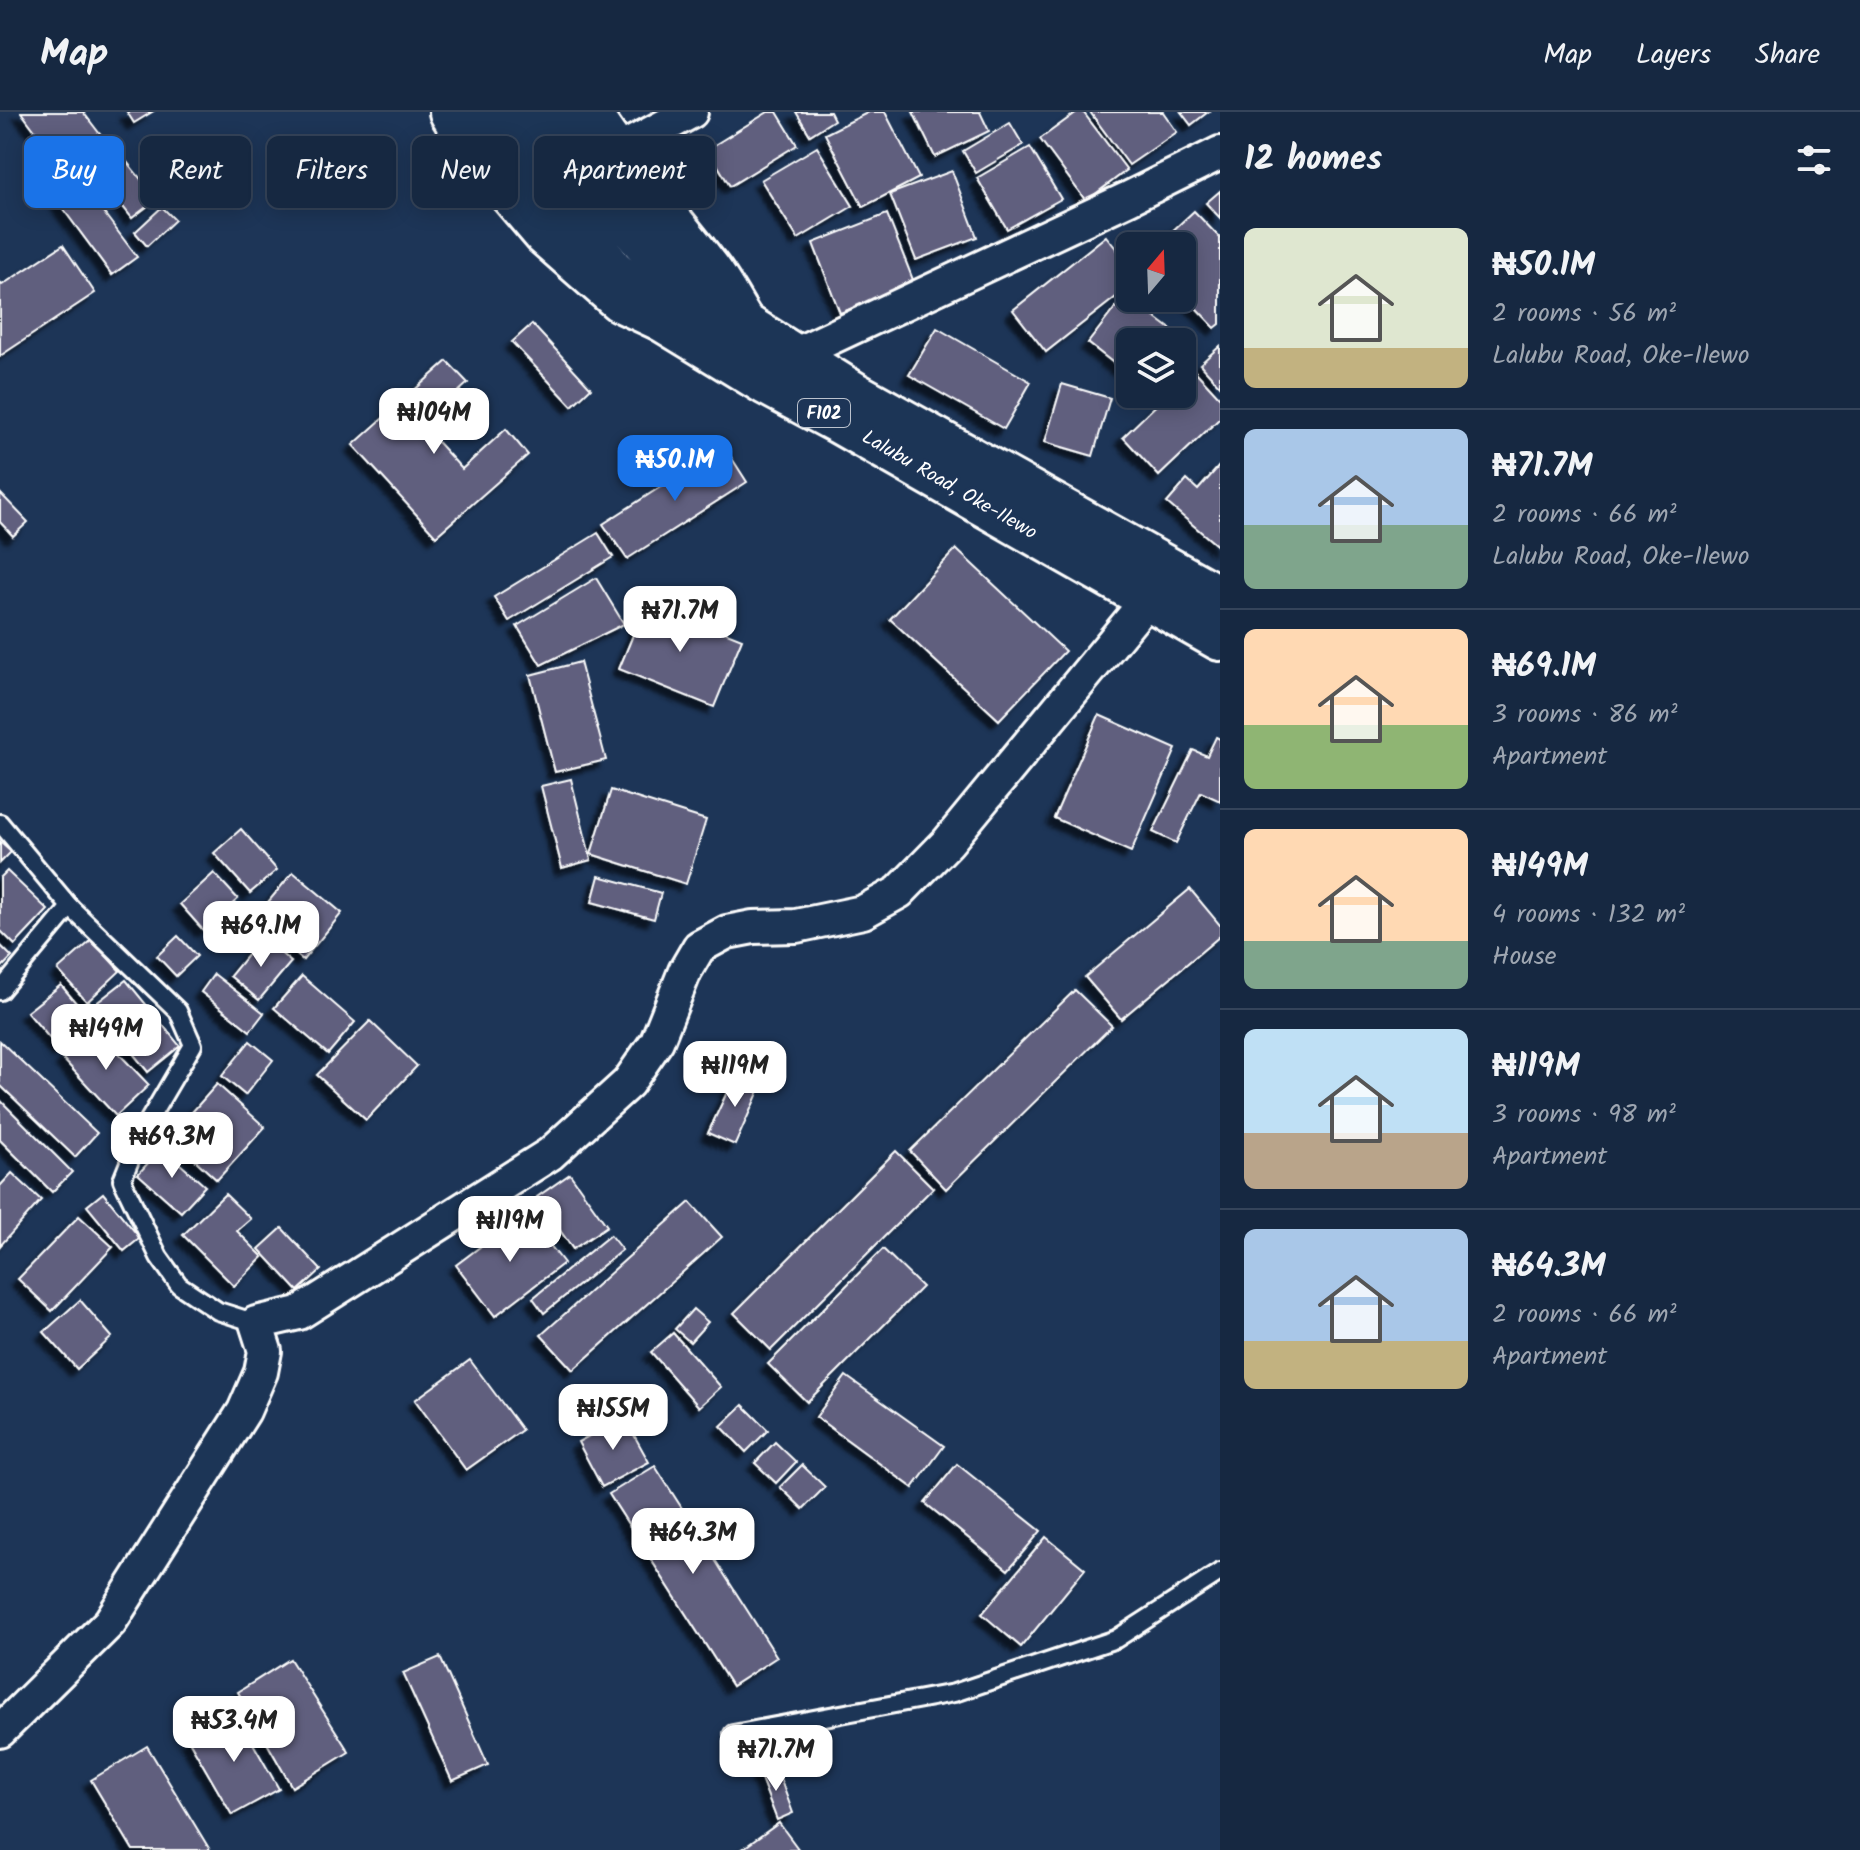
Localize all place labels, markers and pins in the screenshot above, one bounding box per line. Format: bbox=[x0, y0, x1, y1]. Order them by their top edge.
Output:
pin: ₦104M bbox=[378, 388, 490, 456]
pin: ₦50.1M bbox=[610, 435, 740, 503]
pin: ₦71.7M bbox=[615, 586, 745, 654]
pin: ₦69.1M bbox=[196, 901, 326, 969]
pin: ₦149M bbox=[50, 1004, 162, 1072]
pin: ₦119M bbox=[679, 1041, 791, 1109]
pin: ₦69.3M bbox=[107, 1112, 237, 1180]
pin: ₦119M bbox=[454, 1196, 566, 1264]
pin: ₦155M bbox=[557, 1384, 669, 1452]
pin: ₦64.3M bbox=[628, 1508, 758, 1576]
pin: ₦53.4M bbox=[169, 1696, 299, 1764]
pin: ₦71.7M bbox=[711, 1725, 841, 1793]

